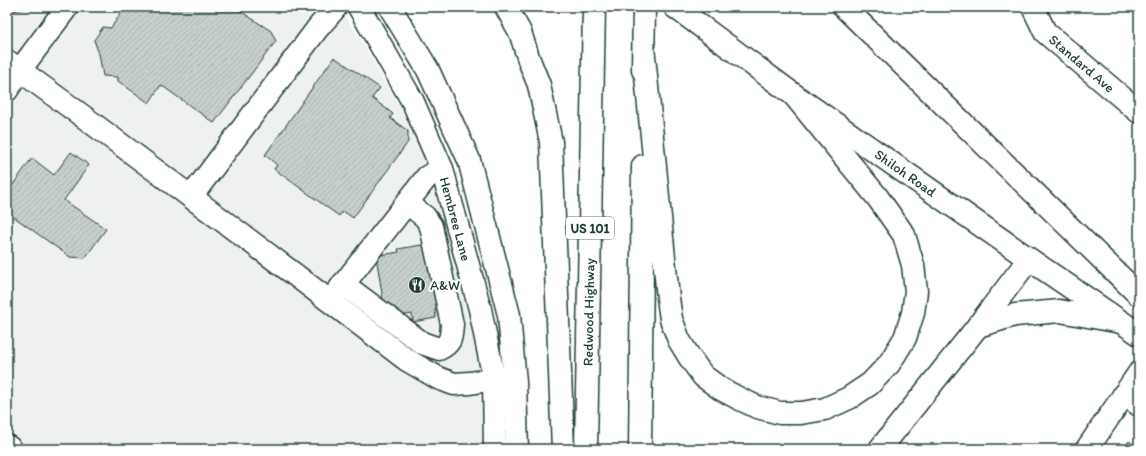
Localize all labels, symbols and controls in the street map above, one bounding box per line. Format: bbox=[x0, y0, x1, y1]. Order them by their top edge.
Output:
street label: Standard Ave bbox=[1045, 31, 1118, 96]
street label: Shiloh Road bbox=[871, 146, 940, 201]
street label: Hembree Lane bbox=[436, 175, 475, 263]
road number: US 101 bbox=[566, 217, 614, 239]
street label: Redwood Highway bbox=[580, 257, 598, 366]
restaurant icon: A&W bbox=[407, 275, 427, 295]
place label: A&W bbox=[430, 277, 460, 294]

